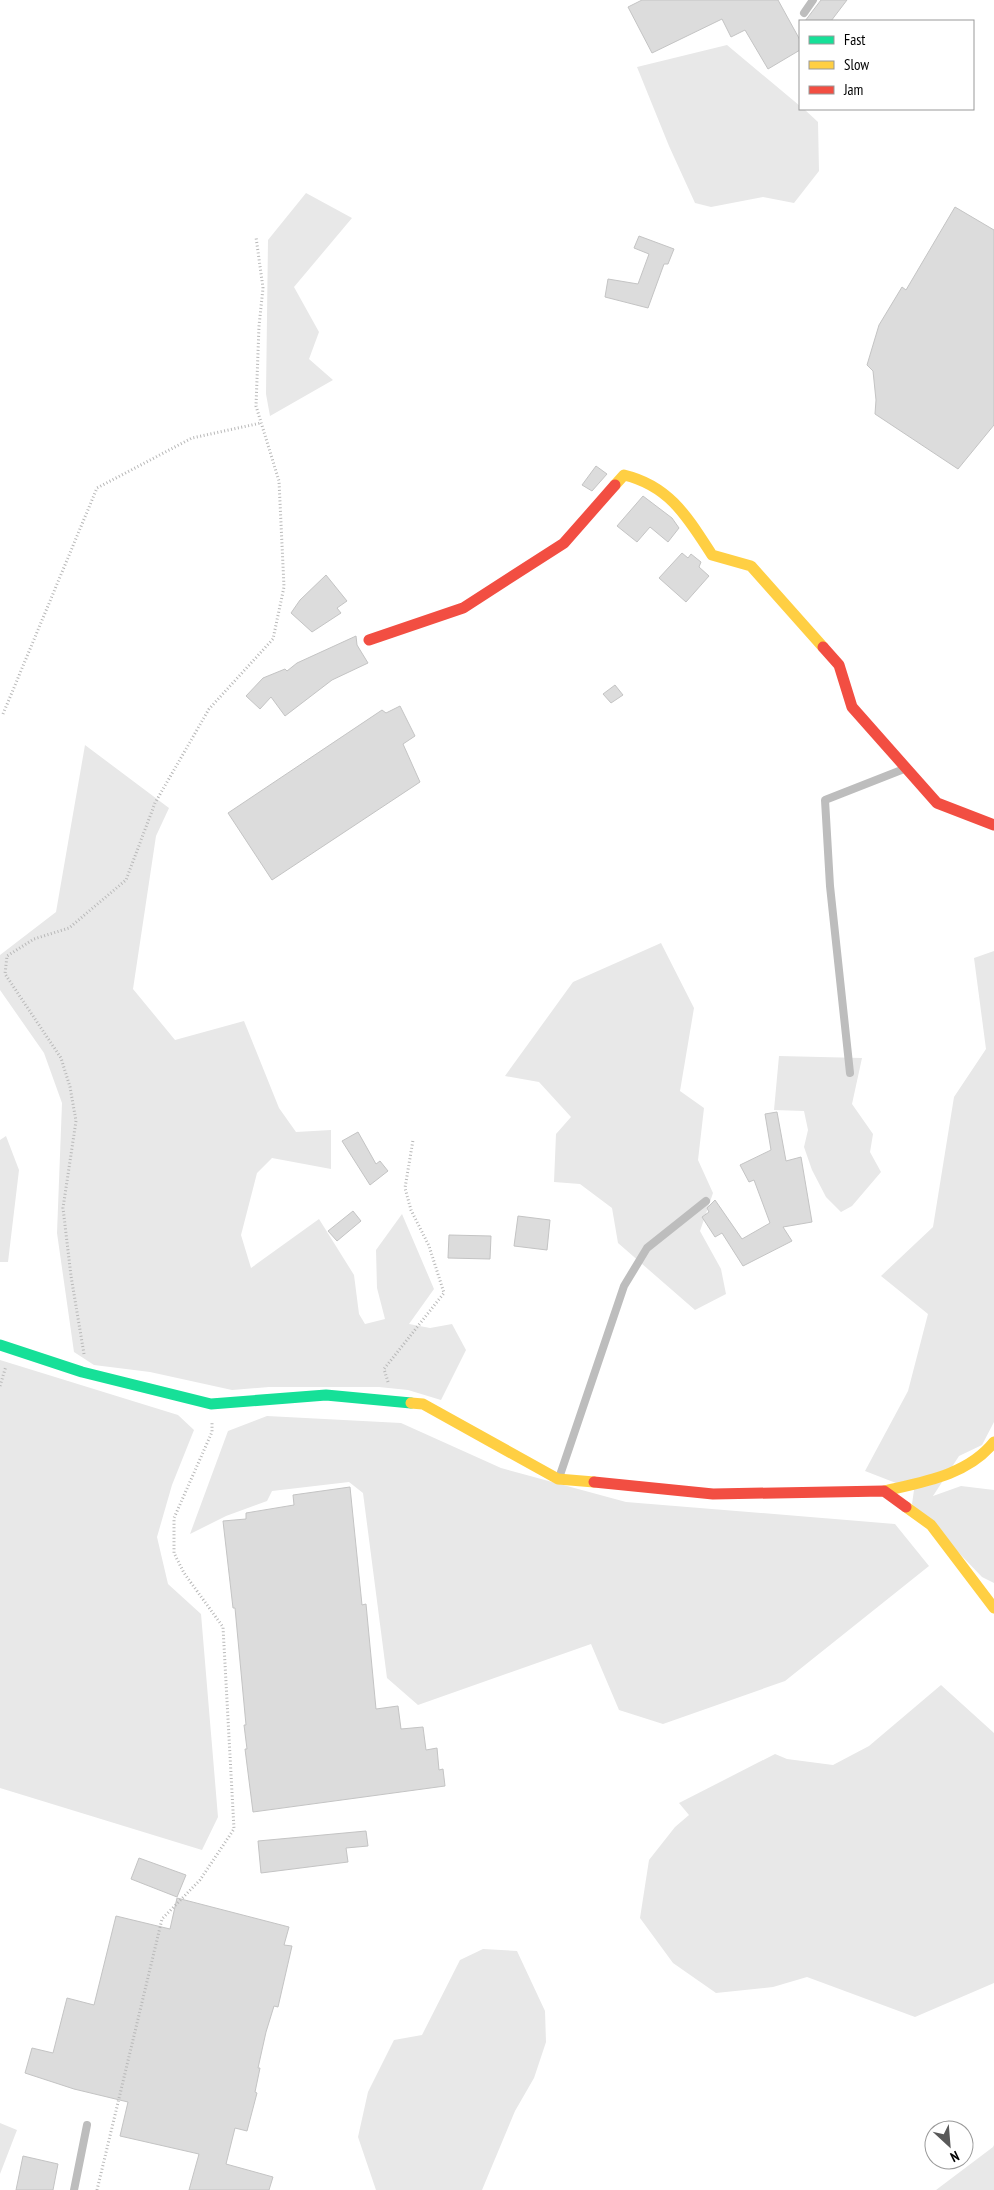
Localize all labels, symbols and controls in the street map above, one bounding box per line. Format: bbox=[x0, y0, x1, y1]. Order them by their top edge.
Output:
legend bbox=[799, 20, 974, 110]
text: Fast bbox=[844, 30, 865, 49]
text: Slow bbox=[844, 55, 869, 74]
text: Jam bbox=[843, 80, 863, 99]
north arrow bbox=[924, 2120, 974, 2170]
text: N bbox=[947, 2147, 962, 2166]

